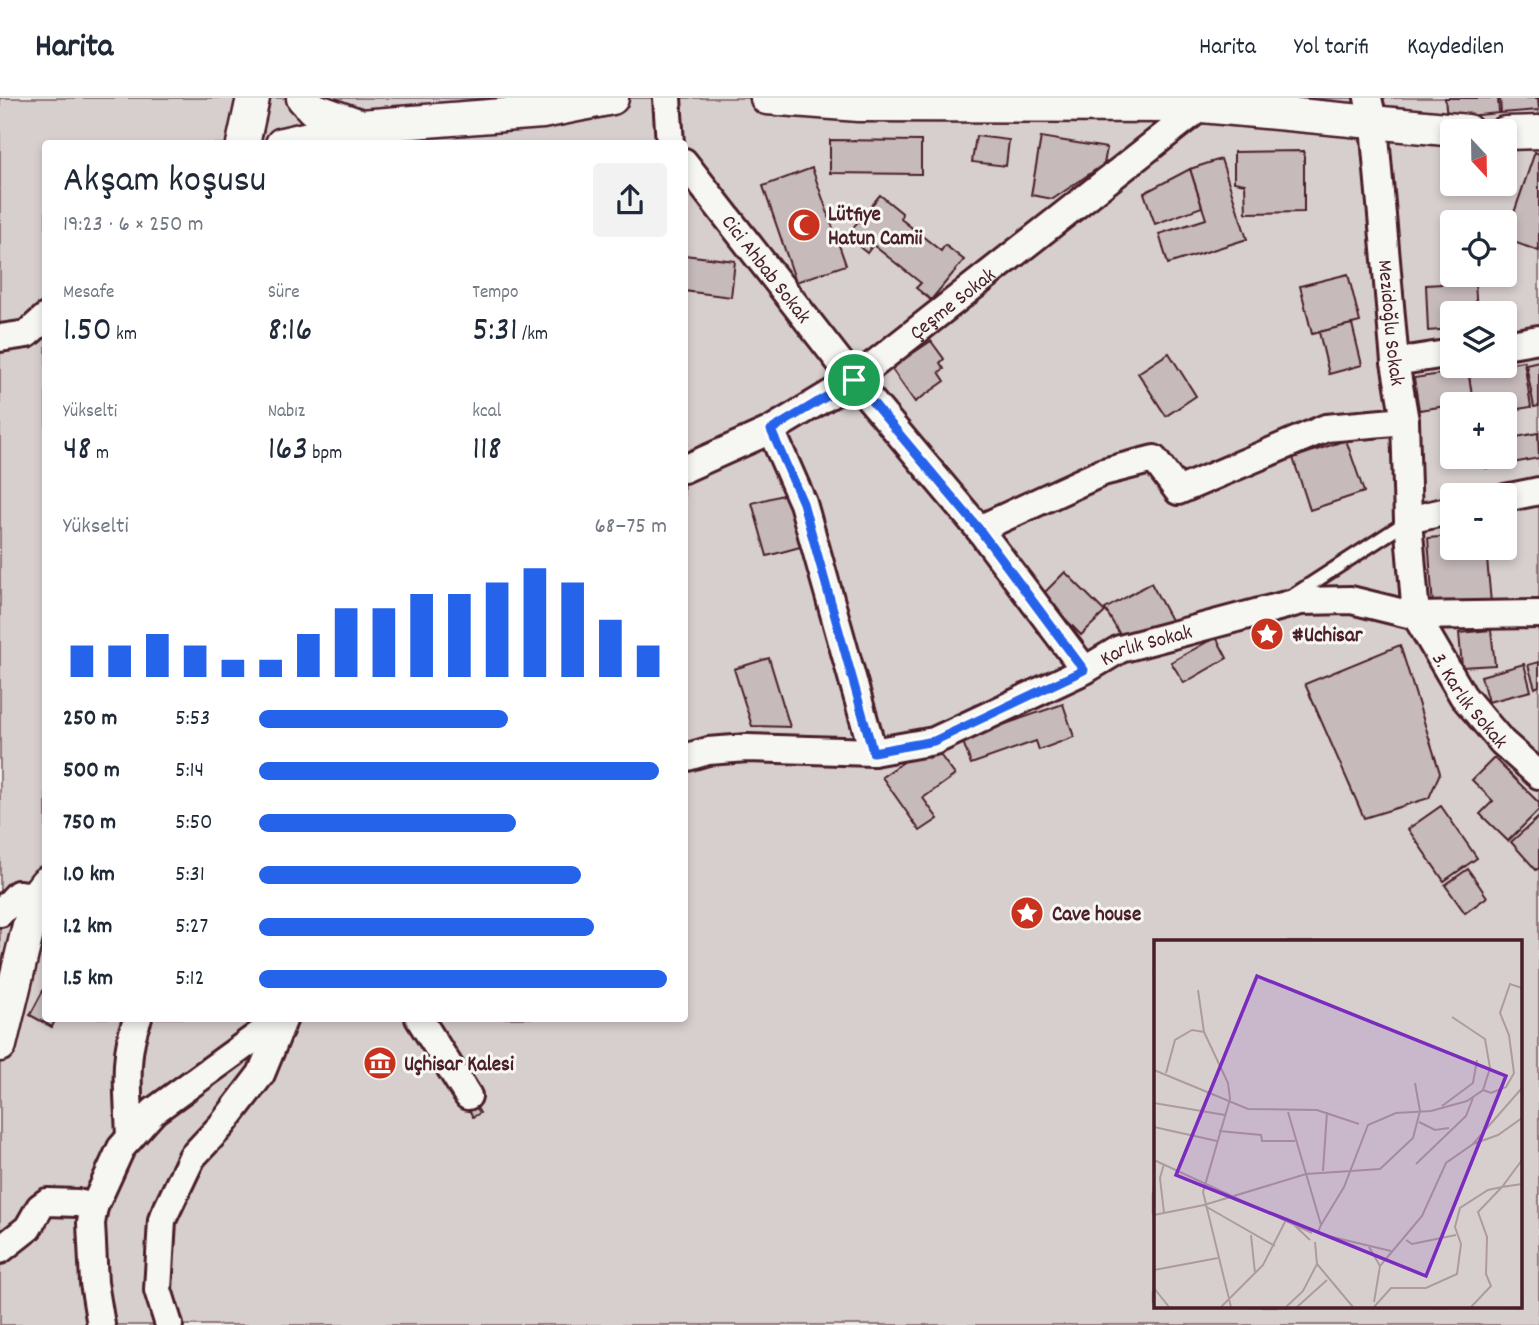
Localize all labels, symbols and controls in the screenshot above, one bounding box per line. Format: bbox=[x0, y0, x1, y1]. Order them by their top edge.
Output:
text: Harita bbox=[35, 25, 113, 72]
text: Harita bbox=[1199, 31, 1256, 65]
text: Yol tarifi bbox=[1294, 31, 1369, 65]
text: Kaydedilen bbox=[1407, 31, 1504, 65]
north arrow bbox=[1440, 119, 1517, 196]
map controls bbox=[1440, 119, 1517, 560]
text: Akşam koşusu bbox=[63, 155, 266, 210]
button: share bbox=[593, 163, 667, 237]
place label: Lütfiye Hatun Camii bbox=[828, 201, 922, 255]
mosque icon: Lütfiye Hatun Camii bbox=[785, 206, 823, 244]
text: 19:23 · 6 × 250 m bbox=[63, 209, 204, 242]
street label: Cici Ahbab Sokak bbox=[713, 209, 817, 331]
button: locate bbox=[1440, 210, 1517, 287]
street label: Mezidoğlu Sokak bbox=[1368, 259, 1411, 388]
street label: Çeşme Sokak bbox=[904, 262, 1003, 349]
text: Mesafe bbox=[63, 280, 114, 307]
text: Süre bbox=[268, 280, 300, 307]
text: Tempo bbox=[472, 280, 519, 307]
button: layers bbox=[1440, 301, 1517, 378]
text: 1.50 bbox=[63, 307, 112, 357]
text: 8:16 bbox=[268, 307, 312, 357]
text: 5:31 bbox=[472, 307, 518, 357]
text: km bbox=[112, 322, 137, 349]
text: /km bbox=[518, 322, 548, 349]
pin bbox=[824, 350, 884, 410]
icon: arrive bbox=[835, 361, 873, 399]
button: + bbox=[1440, 392, 1517, 469]
text: Yükselti bbox=[63, 399, 117, 426]
text: Nabız bbox=[268, 399, 305, 426]
text: kcal bbox=[472, 399, 501, 426]
text: 48 bbox=[63, 426, 92, 476]
text: 163 bbox=[268, 426, 308, 476]
text: 118 bbox=[472, 426, 502, 476]
text: m bbox=[92, 441, 109, 468]
text: bpm bbox=[308, 441, 342, 468]
button: − bbox=[1440, 483, 1517, 560]
text: Yükselti bbox=[63, 511, 129, 544]
text: 68–75 m bbox=[595, 511, 667, 544]
place icon: #Uchisar bbox=[1248, 615, 1286, 653]
street label: Karlık Sokak bbox=[1095, 618, 1196, 676]
place label: #Uchisar bbox=[1292, 622, 1364, 652]
street label: 3. Karlık Sokak bbox=[1423, 648, 1513, 756]
text: 250 m bbox=[63, 703, 117, 736]
text: 5:53 bbox=[175, 703, 210, 736]
text: 500 m bbox=[63, 755, 120, 788]
text: 5:14 bbox=[175, 755, 204, 788]
text: 750 m bbox=[63, 807, 116, 840]
text: 5:50 bbox=[175, 807, 213, 840]
text: 1.0 km bbox=[63, 859, 115, 892]
text: 5:31 bbox=[175, 859, 205, 892]
place icon: Cave house bbox=[1008, 894, 1046, 932]
place label: Cave house bbox=[1052, 901, 1141, 931]
text: 1.2 km bbox=[63, 911, 112, 944]
text: 5:27 bbox=[175, 911, 208, 944]
inset map bbox=[1154, 940, 1522, 1308]
text: 1.5 km bbox=[63, 963, 113, 996]
text: 5:12 bbox=[175, 963, 205, 996]
museum icon: Uçhisar Kalesi bbox=[361, 1044, 399, 1082]
place label: Uçhisar Kalesi bbox=[404, 1051, 514, 1081]

